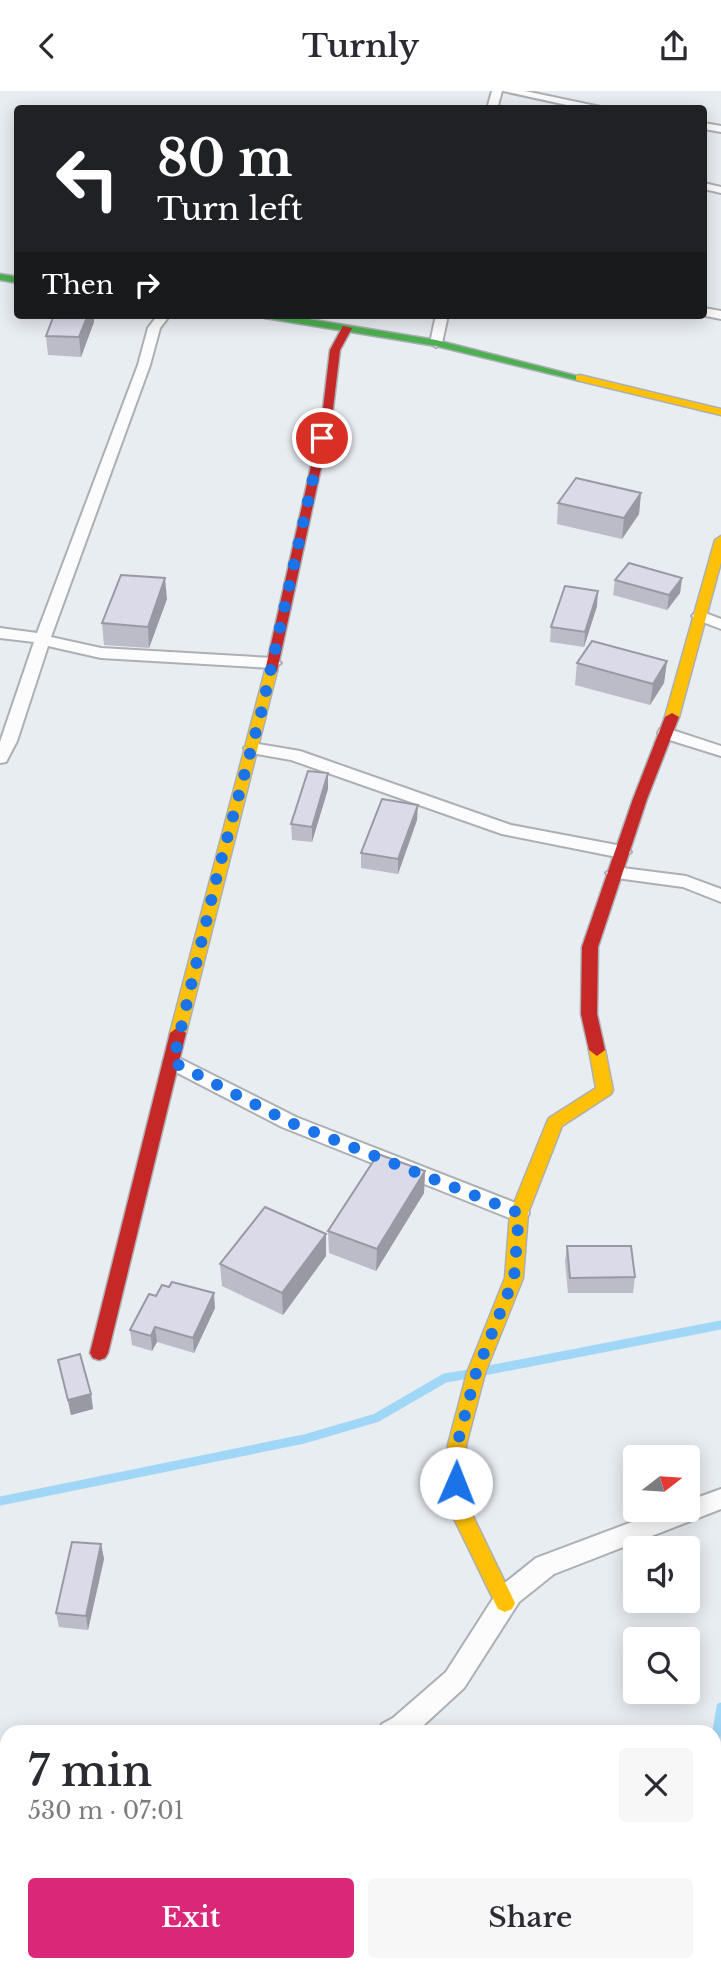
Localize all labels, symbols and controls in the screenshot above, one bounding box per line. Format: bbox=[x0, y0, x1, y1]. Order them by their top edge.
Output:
text: Turnly bbox=[302, 26, 419, 66]
icon: back bbox=[28, 27, 66, 65]
icon: share bbox=[655, 27, 693, 65]
text: 80 m bbox=[157, 128, 292, 189]
icon: left bbox=[42, 133, 133, 224]
text: Turn left bbox=[157, 189, 303, 229]
icon: right bbox=[128, 266, 166, 304]
text: Then bbox=[42, 269, 114, 301]
pin bbox=[292, 408, 352, 468]
icon: arrive bbox=[303, 419, 341, 457]
north arrow bbox=[623, 1445, 700, 1523]
map controls bbox=[623, 1445, 700, 1704]
position arrow bbox=[419, 1446, 493, 1520]
button: sound bbox=[623, 1536, 700, 1613]
button: search bbox=[623, 1627, 700, 1704]
text: 7 min bbox=[28, 1745, 152, 1797]
button: close bbox=[619, 1748, 693, 1822]
text: 530 m · 07:01 bbox=[28, 1797, 184, 1825]
button: Exit bbox=[28, 1878, 354, 1958]
button: Share bbox=[368, 1878, 693, 1958]

